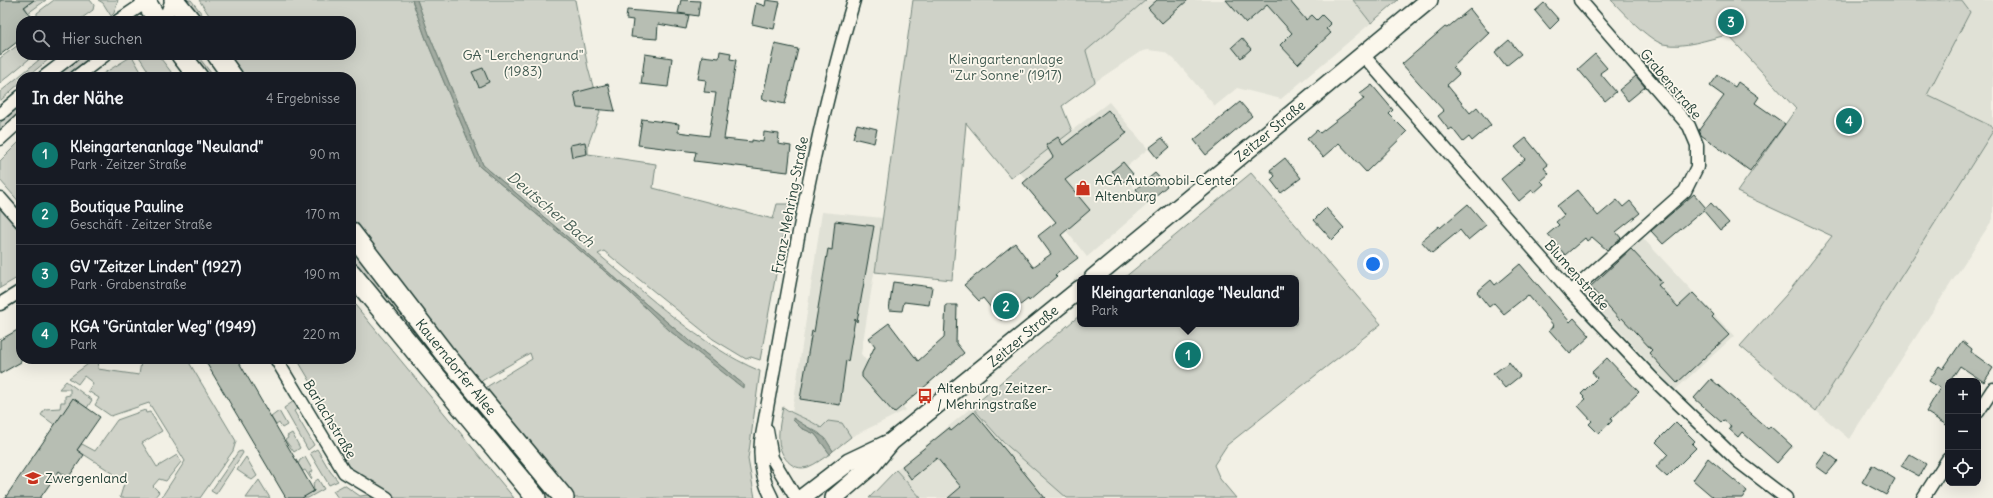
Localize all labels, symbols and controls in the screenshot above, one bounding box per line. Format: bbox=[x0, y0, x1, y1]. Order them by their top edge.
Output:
pin: 3 bbox=[1718, 7, 1744, 37]
search box bbox=[16, 16, 356, 60]
icon: search bbox=[30, 27, 52, 49]
text: Hier suchen bbox=[62, 29, 142, 48]
street label: Grabenstraße bbox=[1636, 45, 1706, 123]
park label: GA "Lerchengrund" (1983) bbox=[462, 46, 584, 80]
park label: Kleingartenanlage "Zur Sonne" (1917) bbox=[949, 50, 1063, 84]
text: In der Nähe bbox=[32, 87, 124, 109]
text: 4 Ergebnisse bbox=[266, 90, 340, 107]
street label: Zeitzer Straße bbox=[1231, 96, 1309, 166]
pin: 4 bbox=[1836, 106, 1862, 136]
street label: Franz-Mehring-Straße bbox=[768, 135, 812, 275]
text: Kleingartenanlage "Neuland" bbox=[70, 137, 263, 156]
text: 1 bbox=[42, 146, 48, 163]
text: 90 m bbox=[309, 146, 340, 163]
text: Park · Zeitzer Straße bbox=[70, 156, 187, 173]
water label: Deutscher Bach bbox=[504, 167, 599, 251]
place label: ACA Automobil-Center Altenburg bbox=[1095, 171, 1238, 205]
shop icon: ACA Automobil-Center Altenburg bbox=[1074, 179, 1092, 197]
text: Boutique Pauline bbox=[70, 197, 183, 216]
text: 2 bbox=[41, 206, 49, 223]
text: 170 m bbox=[305, 206, 340, 223]
text: Geschäft · Zeitzer Straße bbox=[70, 216, 212, 233]
street label: Blumenstraße bbox=[1541, 236, 1613, 314]
your location bbox=[1363, 254, 1383, 274]
text: GV "Zeitzer Linden" (1927) bbox=[70, 257, 241, 276]
text: 3 bbox=[41, 266, 49, 283]
text: 190 m bbox=[304, 266, 340, 283]
popup bbox=[1077, 275, 1299, 327]
text: Park · Grabenstraße bbox=[70, 276, 187, 293]
text: Kleingartenanlage "Neuland" bbox=[1091, 283, 1285, 302]
pin: 2 bbox=[993, 291, 1019, 321]
street label: Zeitzer Straße bbox=[984, 301, 1062, 371]
text: Park bbox=[1091, 302, 1118, 319]
street label: Kauerndorfer Allee bbox=[412, 315, 500, 419]
text: KGA "Grüntaler Weg" (1949) bbox=[70, 317, 256, 336]
text: 4 bbox=[41, 326, 49, 343]
text: 220 m bbox=[303, 326, 340, 343]
text: Park bbox=[70, 336, 97, 353]
pin: 1 bbox=[1175, 340, 1201, 370]
street label: Barlachstraße bbox=[299, 376, 361, 462]
map controls bbox=[1945, 378, 1981, 486]
button: + bbox=[1945, 378, 1981, 414]
place label: Altenburg, Zeitzer- / Mehringstraße bbox=[937, 379, 1053, 413]
bus stop icon: Altenburg, Zeitzer- / Mehringstraße bbox=[916, 387, 934, 405]
button: − bbox=[1945, 414, 1981, 450]
button: locate bbox=[1945, 450, 1981, 486]
school or university icon: Zwergenland bbox=[24, 469, 42, 487]
place label: Zwergenland bbox=[45, 469, 127, 487]

